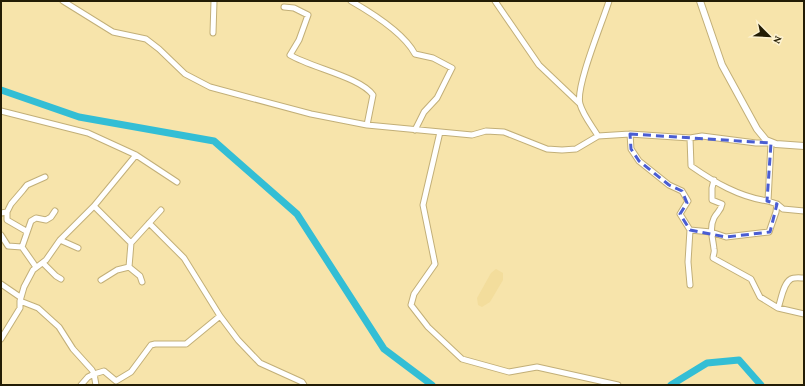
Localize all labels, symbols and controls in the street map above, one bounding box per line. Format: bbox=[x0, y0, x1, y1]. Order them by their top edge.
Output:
north arrow bbox=[749, 16, 789, 56]
text: N bbox=[771, 34, 785, 46]

